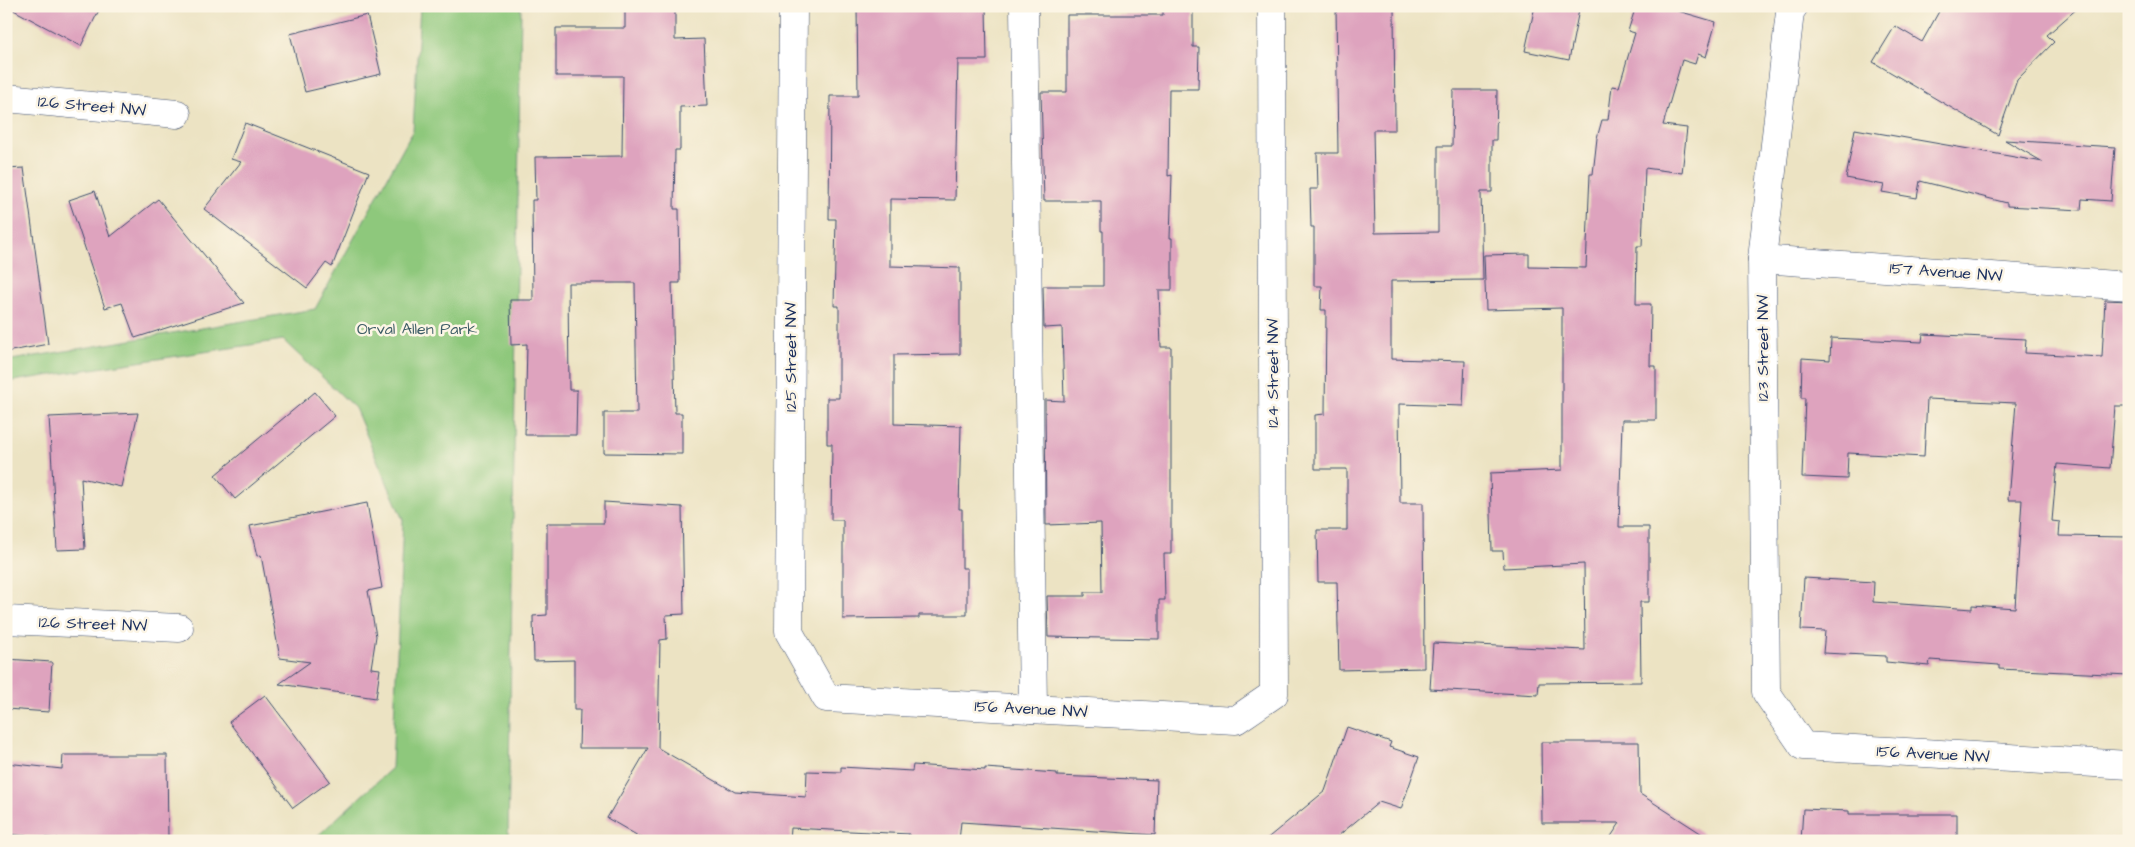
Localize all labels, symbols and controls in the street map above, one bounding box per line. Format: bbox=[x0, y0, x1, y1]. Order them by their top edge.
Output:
street label: 126 Street NW bbox=[37, 90, 147, 122]
street label: 157 Avenue NW bbox=[1889, 257, 2003, 287]
street label: 123 Street NW bbox=[1752, 295, 1774, 401]
street label: 125 Street NW bbox=[780, 302, 802, 412]
park label: Orval Allen Park bbox=[357, 318, 477, 340]
street label: 124 Street NW bbox=[1262, 318, 1284, 428]
street label: 126 Street NW bbox=[38, 611, 148, 637]
street label: 156 Avenue NW bbox=[974, 695, 1088, 723]
street label: 156 Avenue NW bbox=[1876, 740, 1990, 768]

